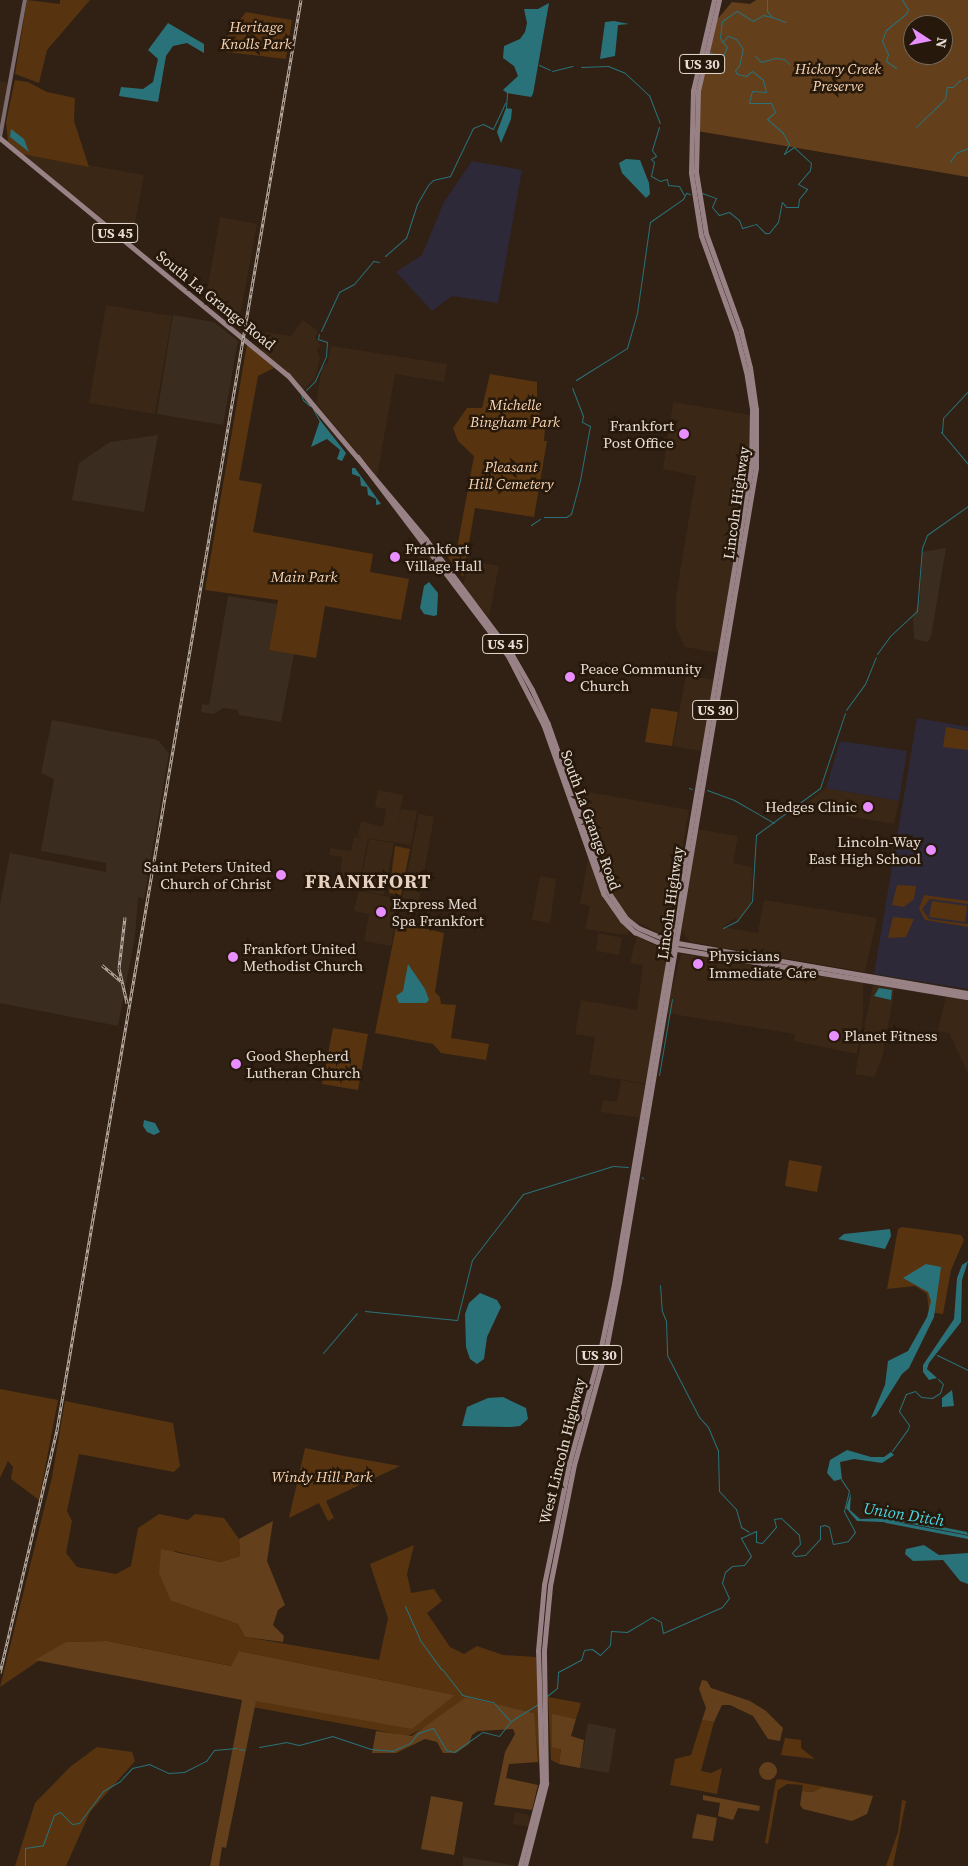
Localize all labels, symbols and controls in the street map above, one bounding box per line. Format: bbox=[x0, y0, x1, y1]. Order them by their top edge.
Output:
north arrow bbox=[903, 15, 953, 65]
park label: Heritage Knolls Park bbox=[220, 17, 292, 52]
text: N bbox=[931, 36, 953, 50]
road number: US 30 bbox=[678, 52, 726, 76]
park label: Hickory Creek Preserve bbox=[795, 59, 881, 94]
road number: US 45 bbox=[91, 222, 139, 244]
street label: South La Grange Road bbox=[153, 247, 279, 353]
park label: Michelle Bingham Park bbox=[470, 395, 560, 430]
place label: Frankfort Post Office bbox=[603, 416, 674, 451]
marker: Frankfort Post Office bbox=[678, 428, 690, 440]
street label: Lincoln Highway bbox=[719, 445, 753, 561]
park label: Pleasant Hill Cemetery bbox=[468, 457, 554, 492]
place label: Frankfort Village Hall bbox=[405, 539, 482, 574]
marker: Frankfort Village Hall bbox=[389, 551, 401, 563]
park label: Main Park bbox=[271, 568, 337, 586]
road number: US 45 bbox=[481, 633, 529, 656]
place label: Peace Community Church bbox=[580, 659, 702, 694]
marker: Peace Community Church bbox=[564, 671, 576, 683]
road number: US 30 bbox=[691, 698, 739, 722]
street label: South La Grange Road bbox=[557, 747, 625, 893]
place label: Hedges Clinic bbox=[765, 798, 857, 816]
marker: Hedges Clinic bbox=[861, 800, 875, 814]
place label: Lincoln-Way East High School bbox=[808, 832, 921, 867]
marker: Lincoln-Way East High School bbox=[925, 844, 937, 856]
street label: Lincoln Highway bbox=[653, 845, 687, 961]
place label: Saint Peters United Church of Christ bbox=[144, 857, 271, 892]
marker: Saint Peters United Church of Christ bbox=[275, 869, 287, 881]
district label: FRANKFORT bbox=[304, 869, 432, 893]
place label: Express Med Spa Frankfort bbox=[392, 894, 484, 929]
marker: Express Med Spa Frankfort bbox=[374, 905, 388, 919]
place label: Frankfort United Methodist Church bbox=[243, 939, 363, 974]
place label: Physicians Immediate Care bbox=[709, 946, 817, 981]
marker: Frankfort United Methodist Church bbox=[227, 951, 239, 963]
marker: Physicians Immediate Care bbox=[691, 957, 705, 971]
place label: Planet Fitness bbox=[844, 1027, 937, 1045]
marker: Planet Fitness bbox=[828, 1030, 840, 1042]
place label: Good Shepherd Lutheran Church bbox=[246, 1046, 361, 1081]
marker: Good Shepherd Lutheran Church bbox=[230, 1058, 242, 1070]
road number: US 30 bbox=[575, 1344, 623, 1366]
street label: West Lincoln Highway bbox=[535, 1376, 589, 1526]
park label: Windy Hill Park bbox=[272, 1468, 372, 1486]
water label: Union Ditch bbox=[862, 1498, 946, 1530]

